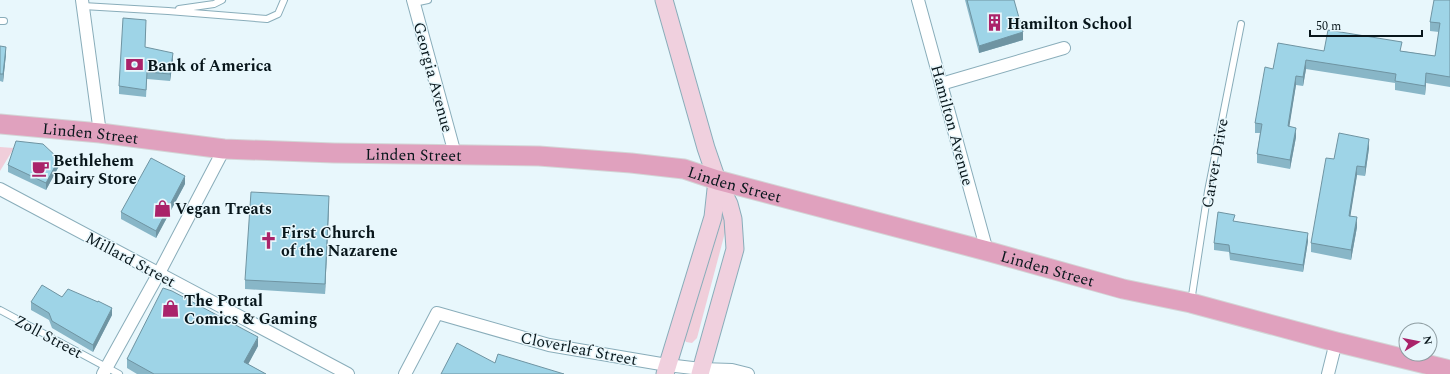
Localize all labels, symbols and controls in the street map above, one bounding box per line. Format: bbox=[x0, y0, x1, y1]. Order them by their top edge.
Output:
place label: Hamilton School bbox=[1007, 12, 1132, 36]
scale bar bbox=[1310, 12, 1422, 38]
building icon: Hamilton School bbox=[984, 13, 1004, 33]
text: 50 m bbox=[1316, 17, 1341, 36]
street label: Georgia Avenue bbox=[407, 19, 459, 135]
place label: Bank of America bbox=[147, 54, 272, 78]
bank icon: Bank of America bbox=[124, 55, 144, 75]
street label: Hamilton Avenue bbox=[924, 62, 980, 189]
street label: Carver Drive bbox=[1195, 116, 1235, 210]
street label: Linden Street bbox=[41, 117, 140, 151]
street label: Linden Street bbox=[365, 142, 462, 168]
place label: Bethlehem Dairy Store bbox=[53, 149, 137, 191]
cafe icon: Bethlehem Dairy Store bbox=[30, 159, 50, 179]
street label: Linden Street bbox=[684, 160, 784, 210]
place label: Vegan Treats bbox=[175, 197, 272, 221]
shop icon: Vegan Treats bbox=[152, 198, 172, 218]
place label: First Church of the Nazarene bbox=[281, 221, 398, 263]
street label: Millard Street bbox=[81, 226, 180, 294]
church icon: First Church of the Nazarene bbox=[258, 231, 278, 251]
street label: Linden Street bbox=[998, 244, 1097, 294]
place label: The Portal Comics & Gaming bbox=[184, 289, 317, 331]
shop icon: The Portal Comics & Gaming bbox=[161, 299, 181, 319]
street label: Zoll Street bbox=[10, 309, 87, 365]
north arrow bbox=[1398, 322, 1438, 362]
street label: Cloverleaf Street bbox=[518, 326, 640, 372]
text: N bbox=[1418, 334, 1437, 346]

